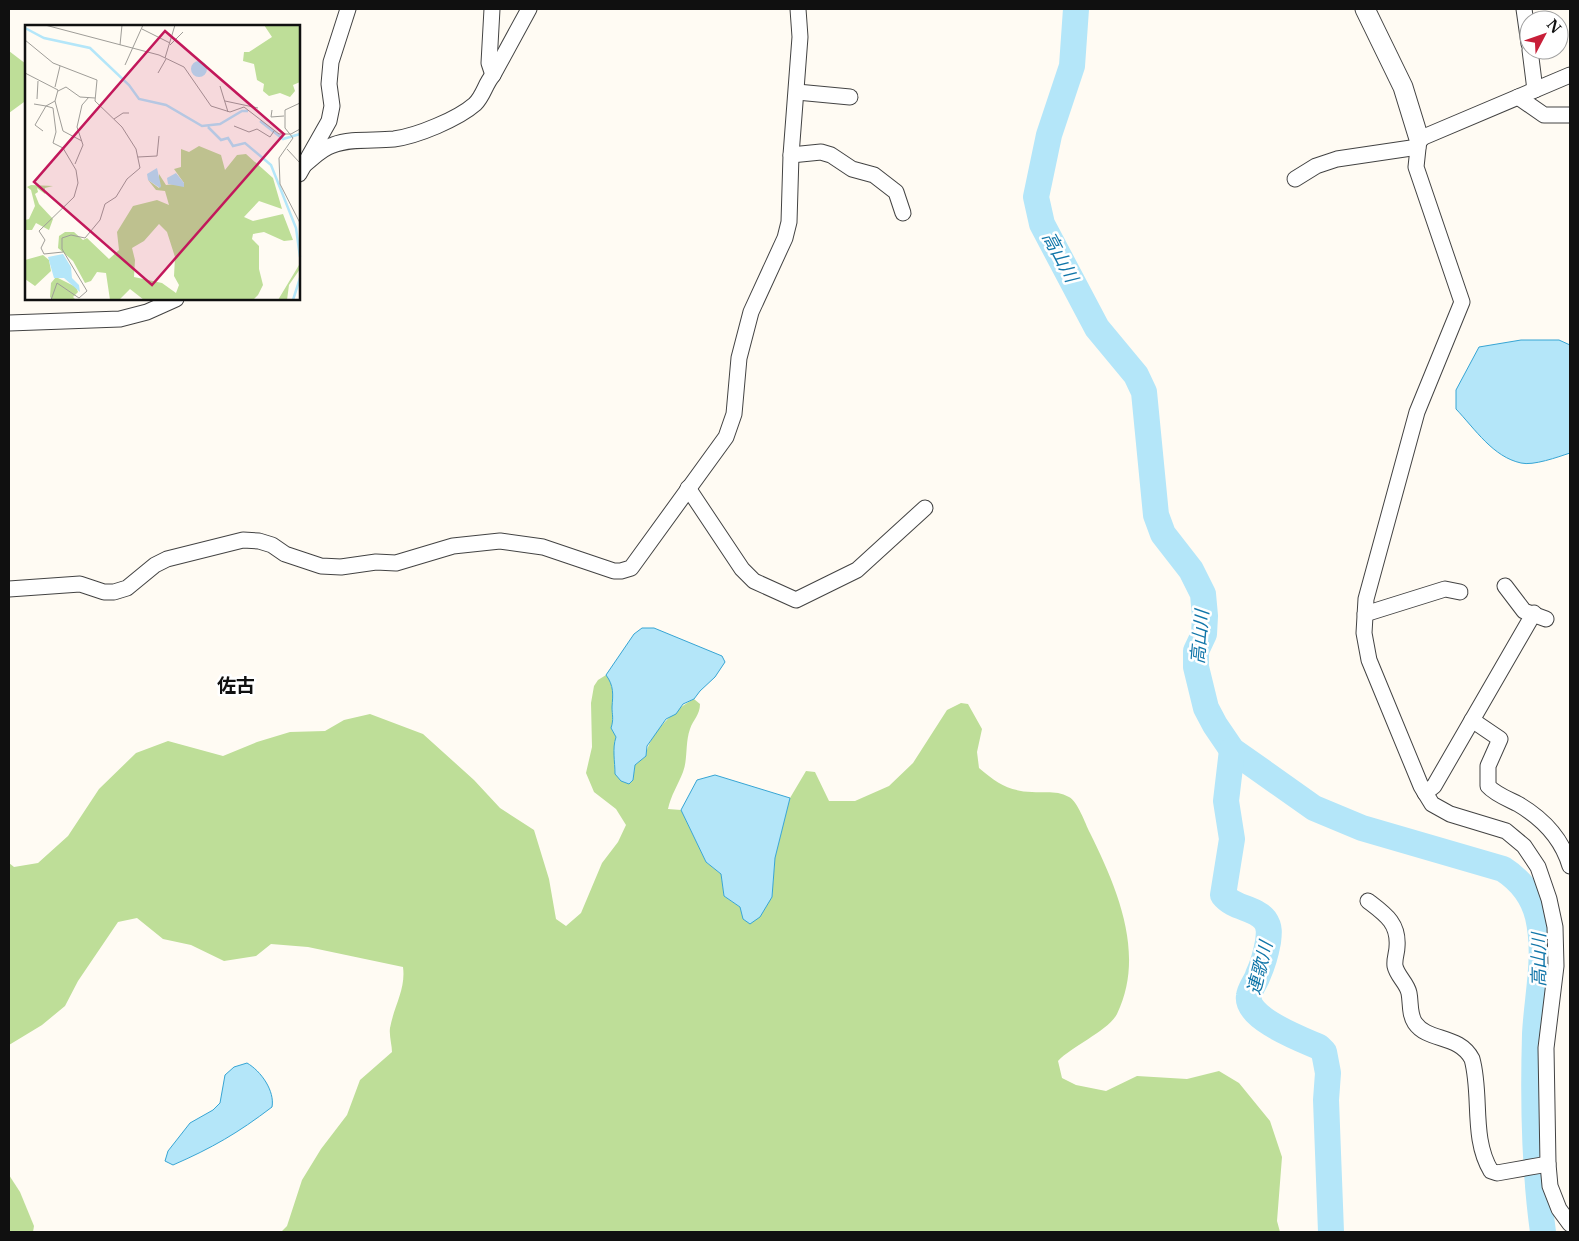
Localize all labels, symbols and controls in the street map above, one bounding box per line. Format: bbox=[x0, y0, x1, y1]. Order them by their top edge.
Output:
north arrow bbox=[1519, 10, 1569, 60]
text: N bbox=[1543, 16, 1565, 37]
inset map bbox=[25, 25, 300, 300]
water label: 高山川 bbox=[1038, 228, 1083, 288]
water label: 高山川 bbox=[1187, 607, 1213, 665]
district label: 佐古 bbox=[217, 674, 255, 697]
water label: 高山川 bbox=[1528, 931, 1550, 987]
water label: 連歌川 bbox=[1243, 937, 1278, 997]

